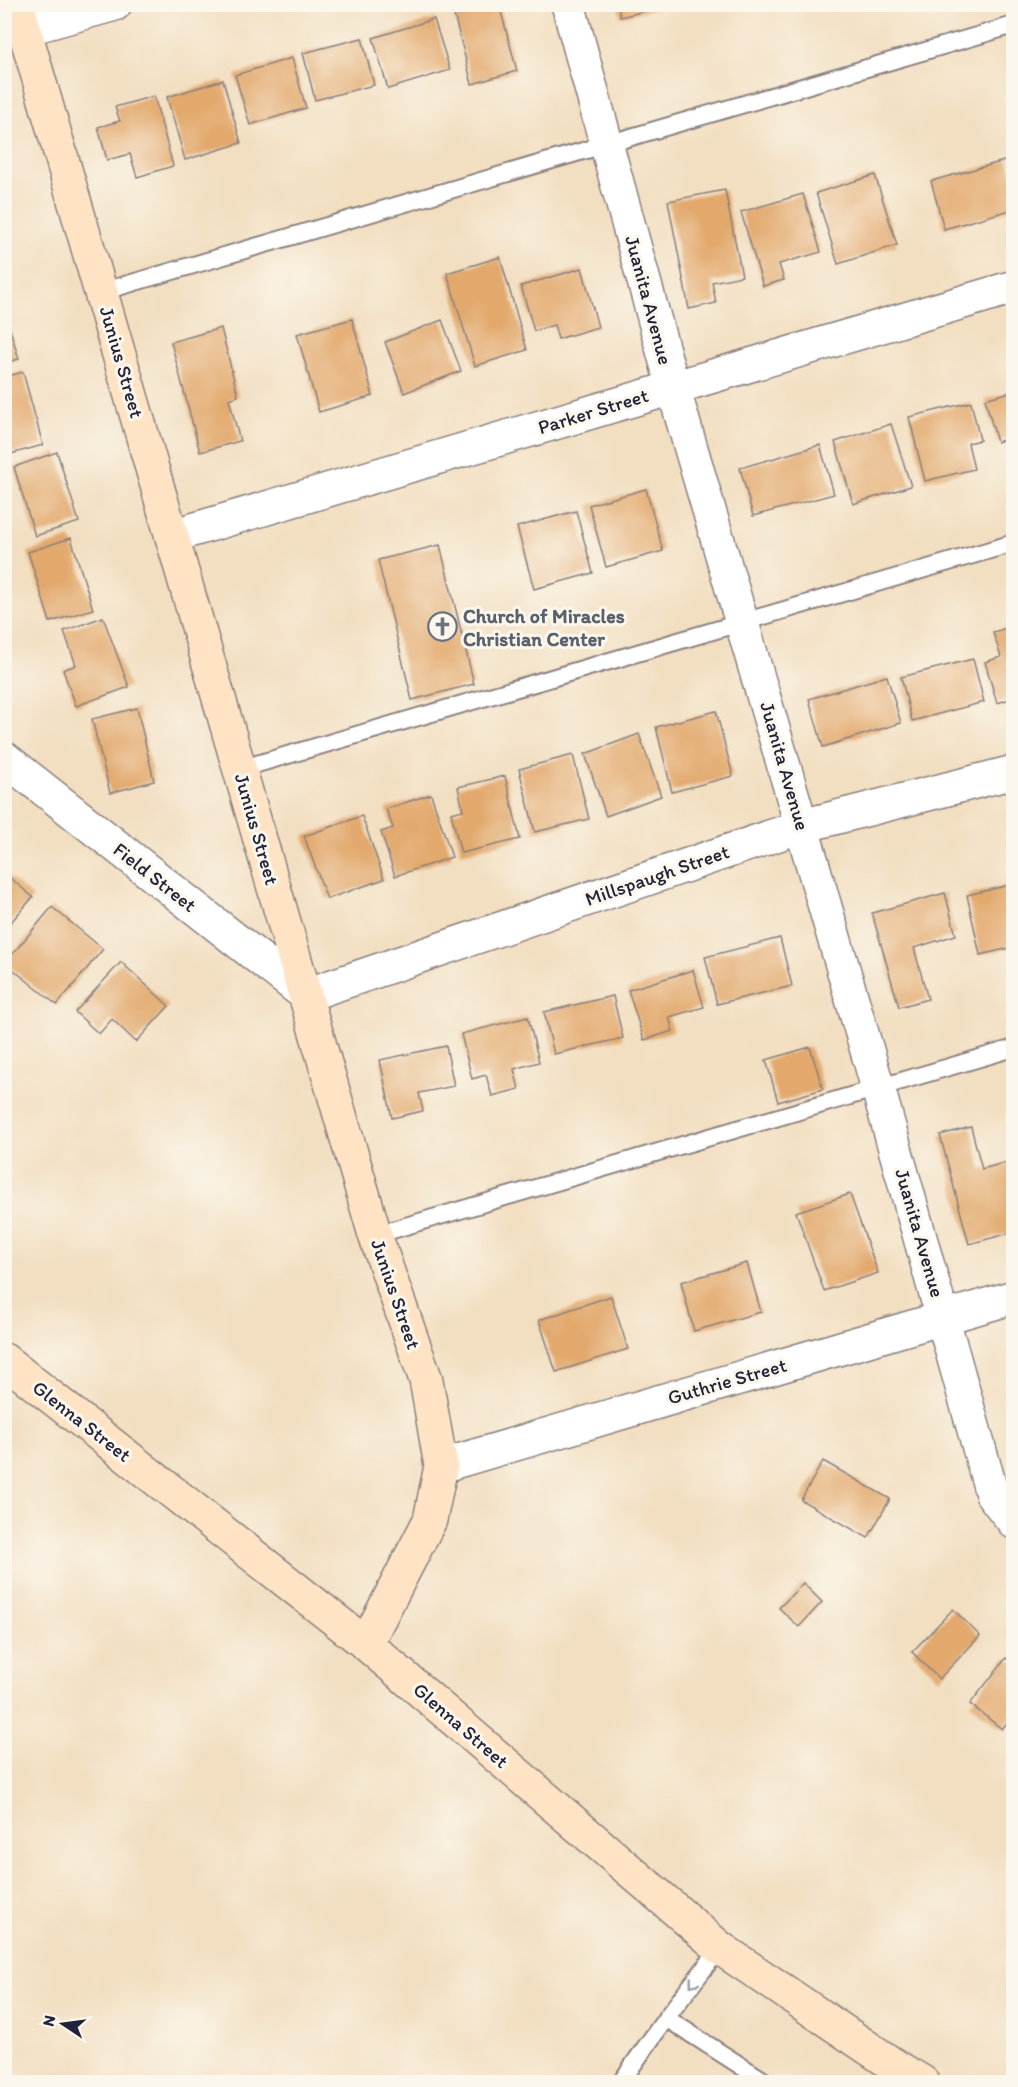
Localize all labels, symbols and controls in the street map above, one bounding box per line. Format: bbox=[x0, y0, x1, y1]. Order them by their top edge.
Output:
street label: Juanita Avenue bbox=[620, 233, 678, 367]
street label: Junius Street bbox=[95, 303, 150, 421]
street label: Parker Street bbox=[535, 383, 651, 439]
place label: Church of Miracles Christian Center bbox=[463, 604, 625, 651]
church icon: Church of Miracles Christian Center bbox=[426, 611, 458, 643]
street label: Juanita Avenue bbox=[755, 699, 815, 833]
street label: Junius Street bbox=[230, 770, 285, 888]
street label: Field Street bbox=[109, 837, 202, 917]
street label: Millspaugh Street bbox=[582, 839, 732, 911]
street label: Juanita Avenue bbox=[890, 1166, 950, 1300]
street label: Junius Street bbox=[366, 1236, 426, 1353]
street label: Guthrie Street bbox=[665, 1353, 789, 1409]
street label: Glenna Street bbox=[28, 1375, 136, 1467]
street label: Glenna Street bbox=[408, 1677, 514, 1773]
one-way arrow bbox=[690, 1976, 701, 1987]
north arrow bbox=[33, 1994, 93, 2054]
text: N bbox=[38, 2013, 59, 2028]

